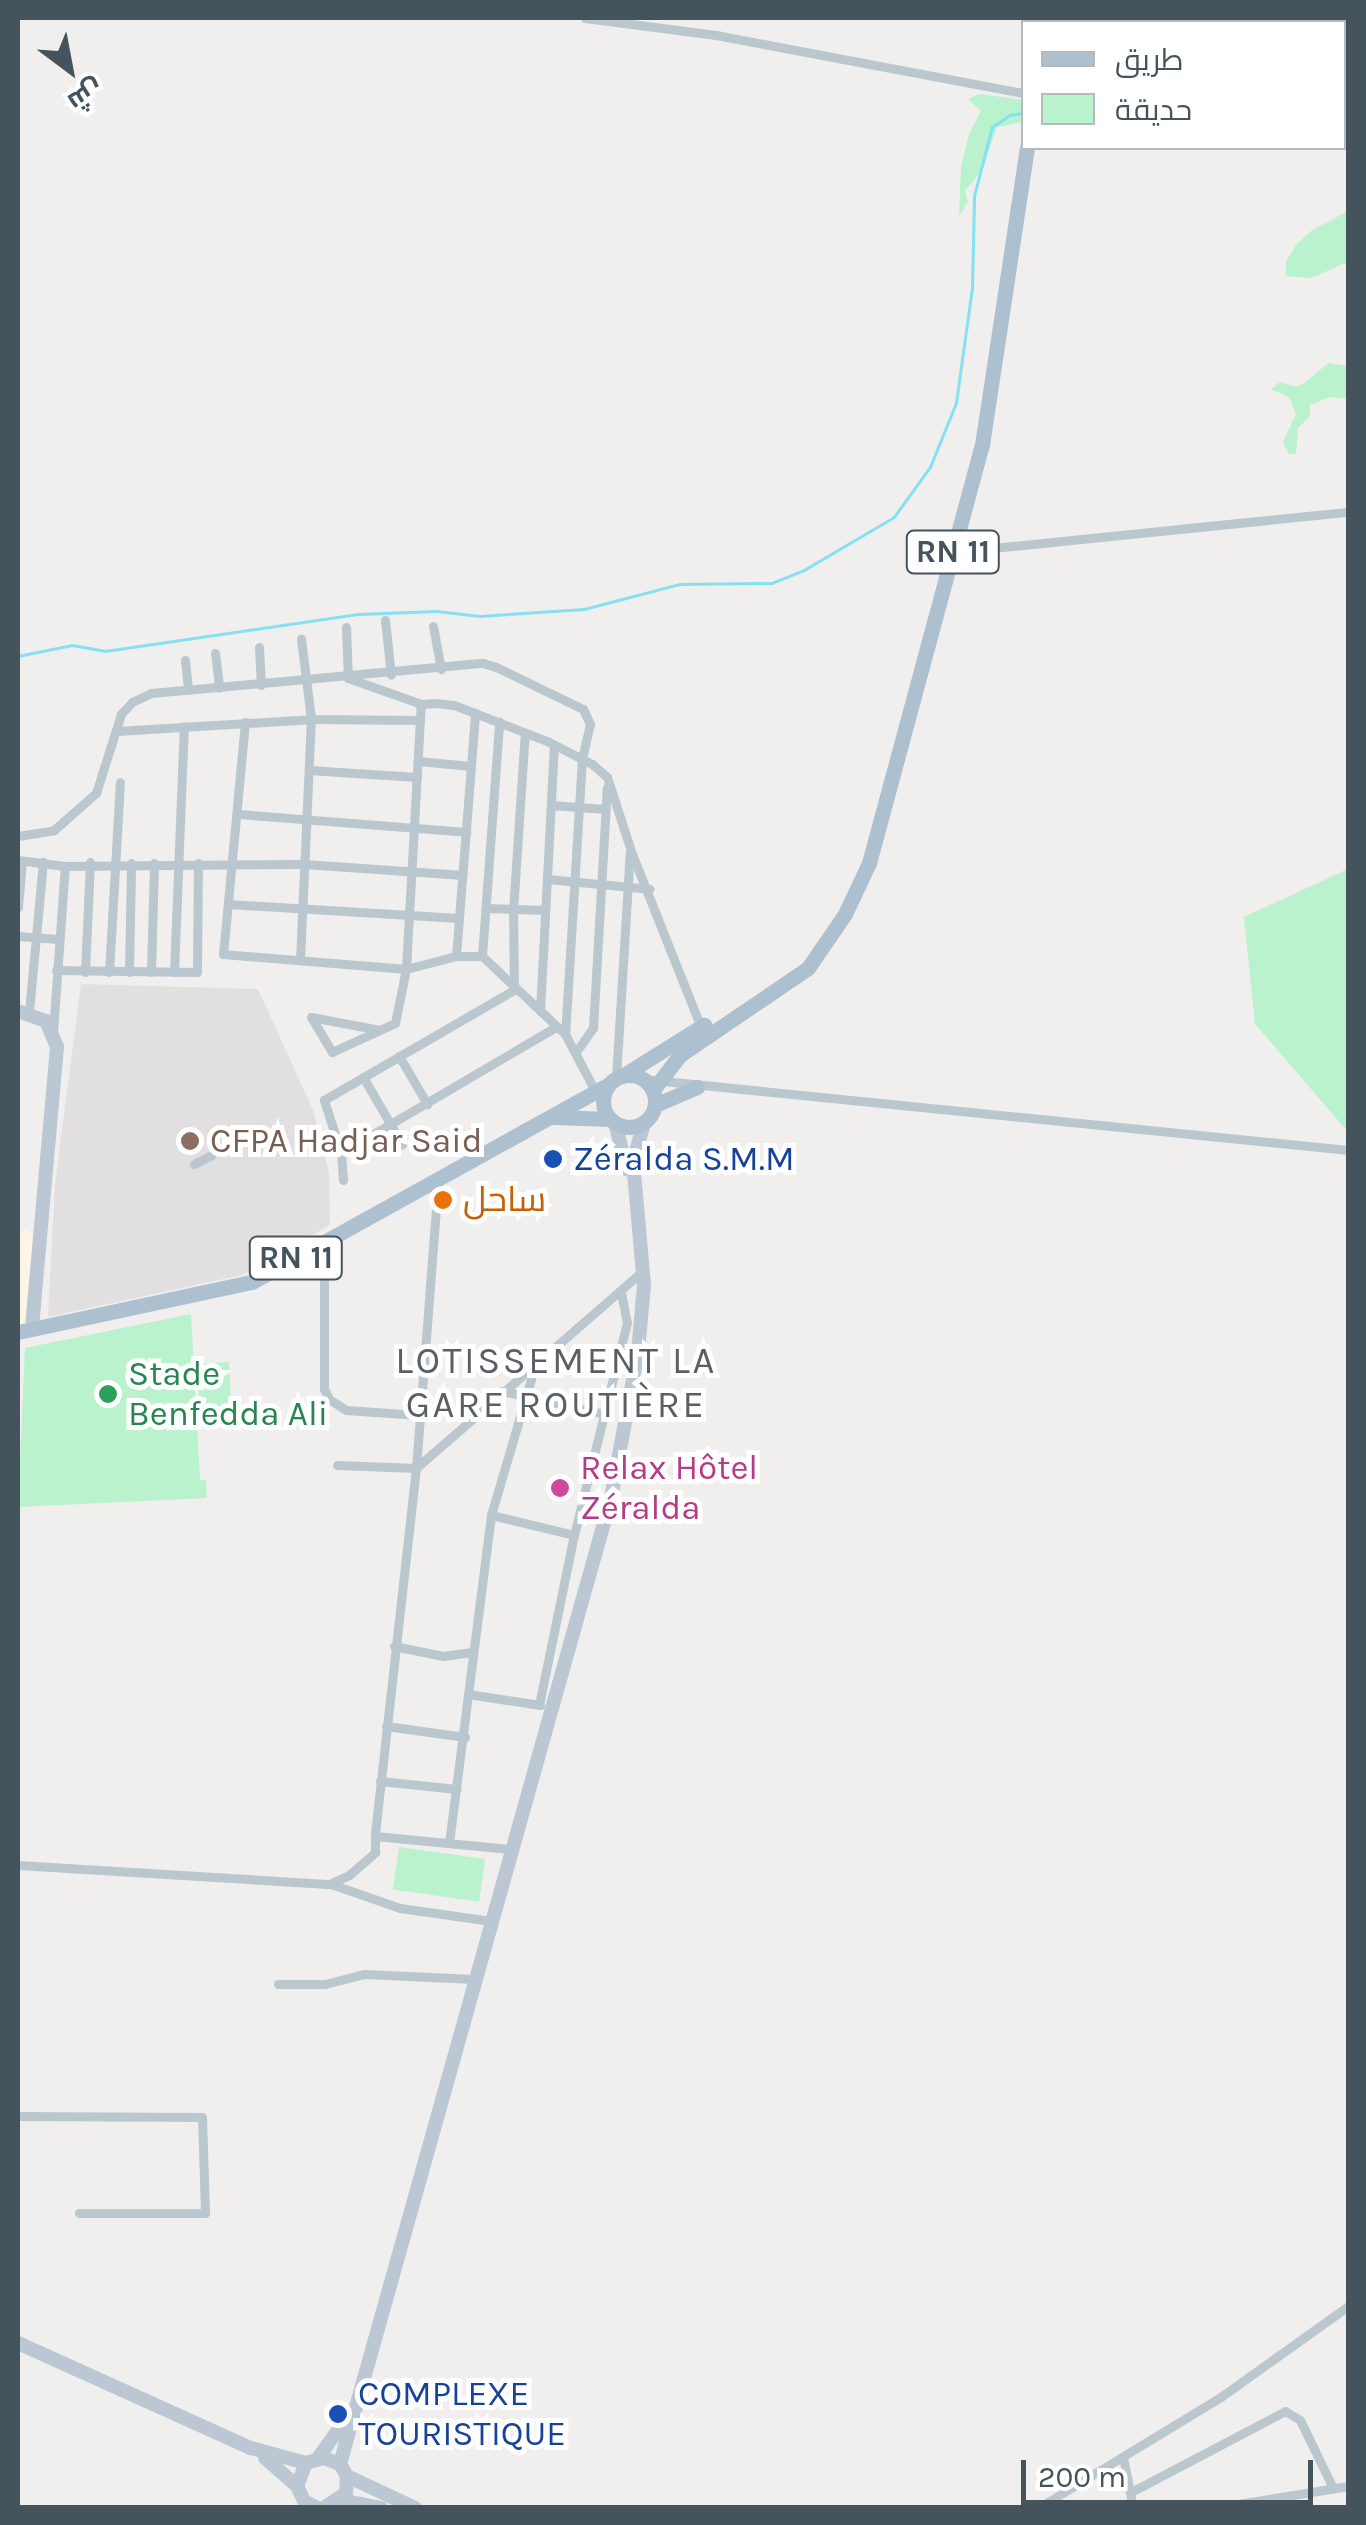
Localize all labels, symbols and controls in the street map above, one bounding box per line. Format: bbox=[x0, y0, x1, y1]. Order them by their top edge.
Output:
north arrow bbox=[20, 20, 120, 120]
legend bbox=[1021, 20, 1346, 150]
text: طريق bbox=[1115, 42, 1184, 78]
text: ش bbox=[62, 72, 110, 119]
text: حديقة bbox=[1115, 92, 1192, 128]
road number: RN 11 bbox=[906, 525, 1000, 579]
place label: CFPA Hadjar Said bbox=[210, 1120, 482, 1162]
marker: CFPA Hadjar Said bbox=[179, 1130, 201, 1152]
place label: Zéralda S.M.M bbox=[573, 1138, 795, 1180]
marker: Zéralda S.M.M bbox=[542, 1148, 564, 1170]
place label: ساحل bbox=[463, 1179, 546, 1221]
marker: ساحل bbox=[432, 1189, 454, 1211]
road number: RN 11 bbox=[248, 1231, 344, 1285]
district label: LOTISSEMENT LA GARE ROUTIÈRE bbox=[395, 1338, 717, 1428]
place label: Stade Benfedda Ali bbox=[128, 1353, 328, 1435]
marker: Stade Benfedda Ali bbox=[97, 1383, 119, 1405]
place label: Relax Hôtel Zéralda bbox=[580, 1447, 758, 1529]
marker: Relax Hôtel Zéralda bbox=[549, 1477, 571, 1499]
place label: COMPLEXE TOURISTIQUE bbox=[358, 2373, 566, 2455]
marker: COMPLEXE TOURISTIQUE bbox=[327, 2403, 349, 2425]
scale bar bbox=[1026, 2440, 1318, 2502]
text: 200 m bbox=[1038, 2459, 1126, 2495]

